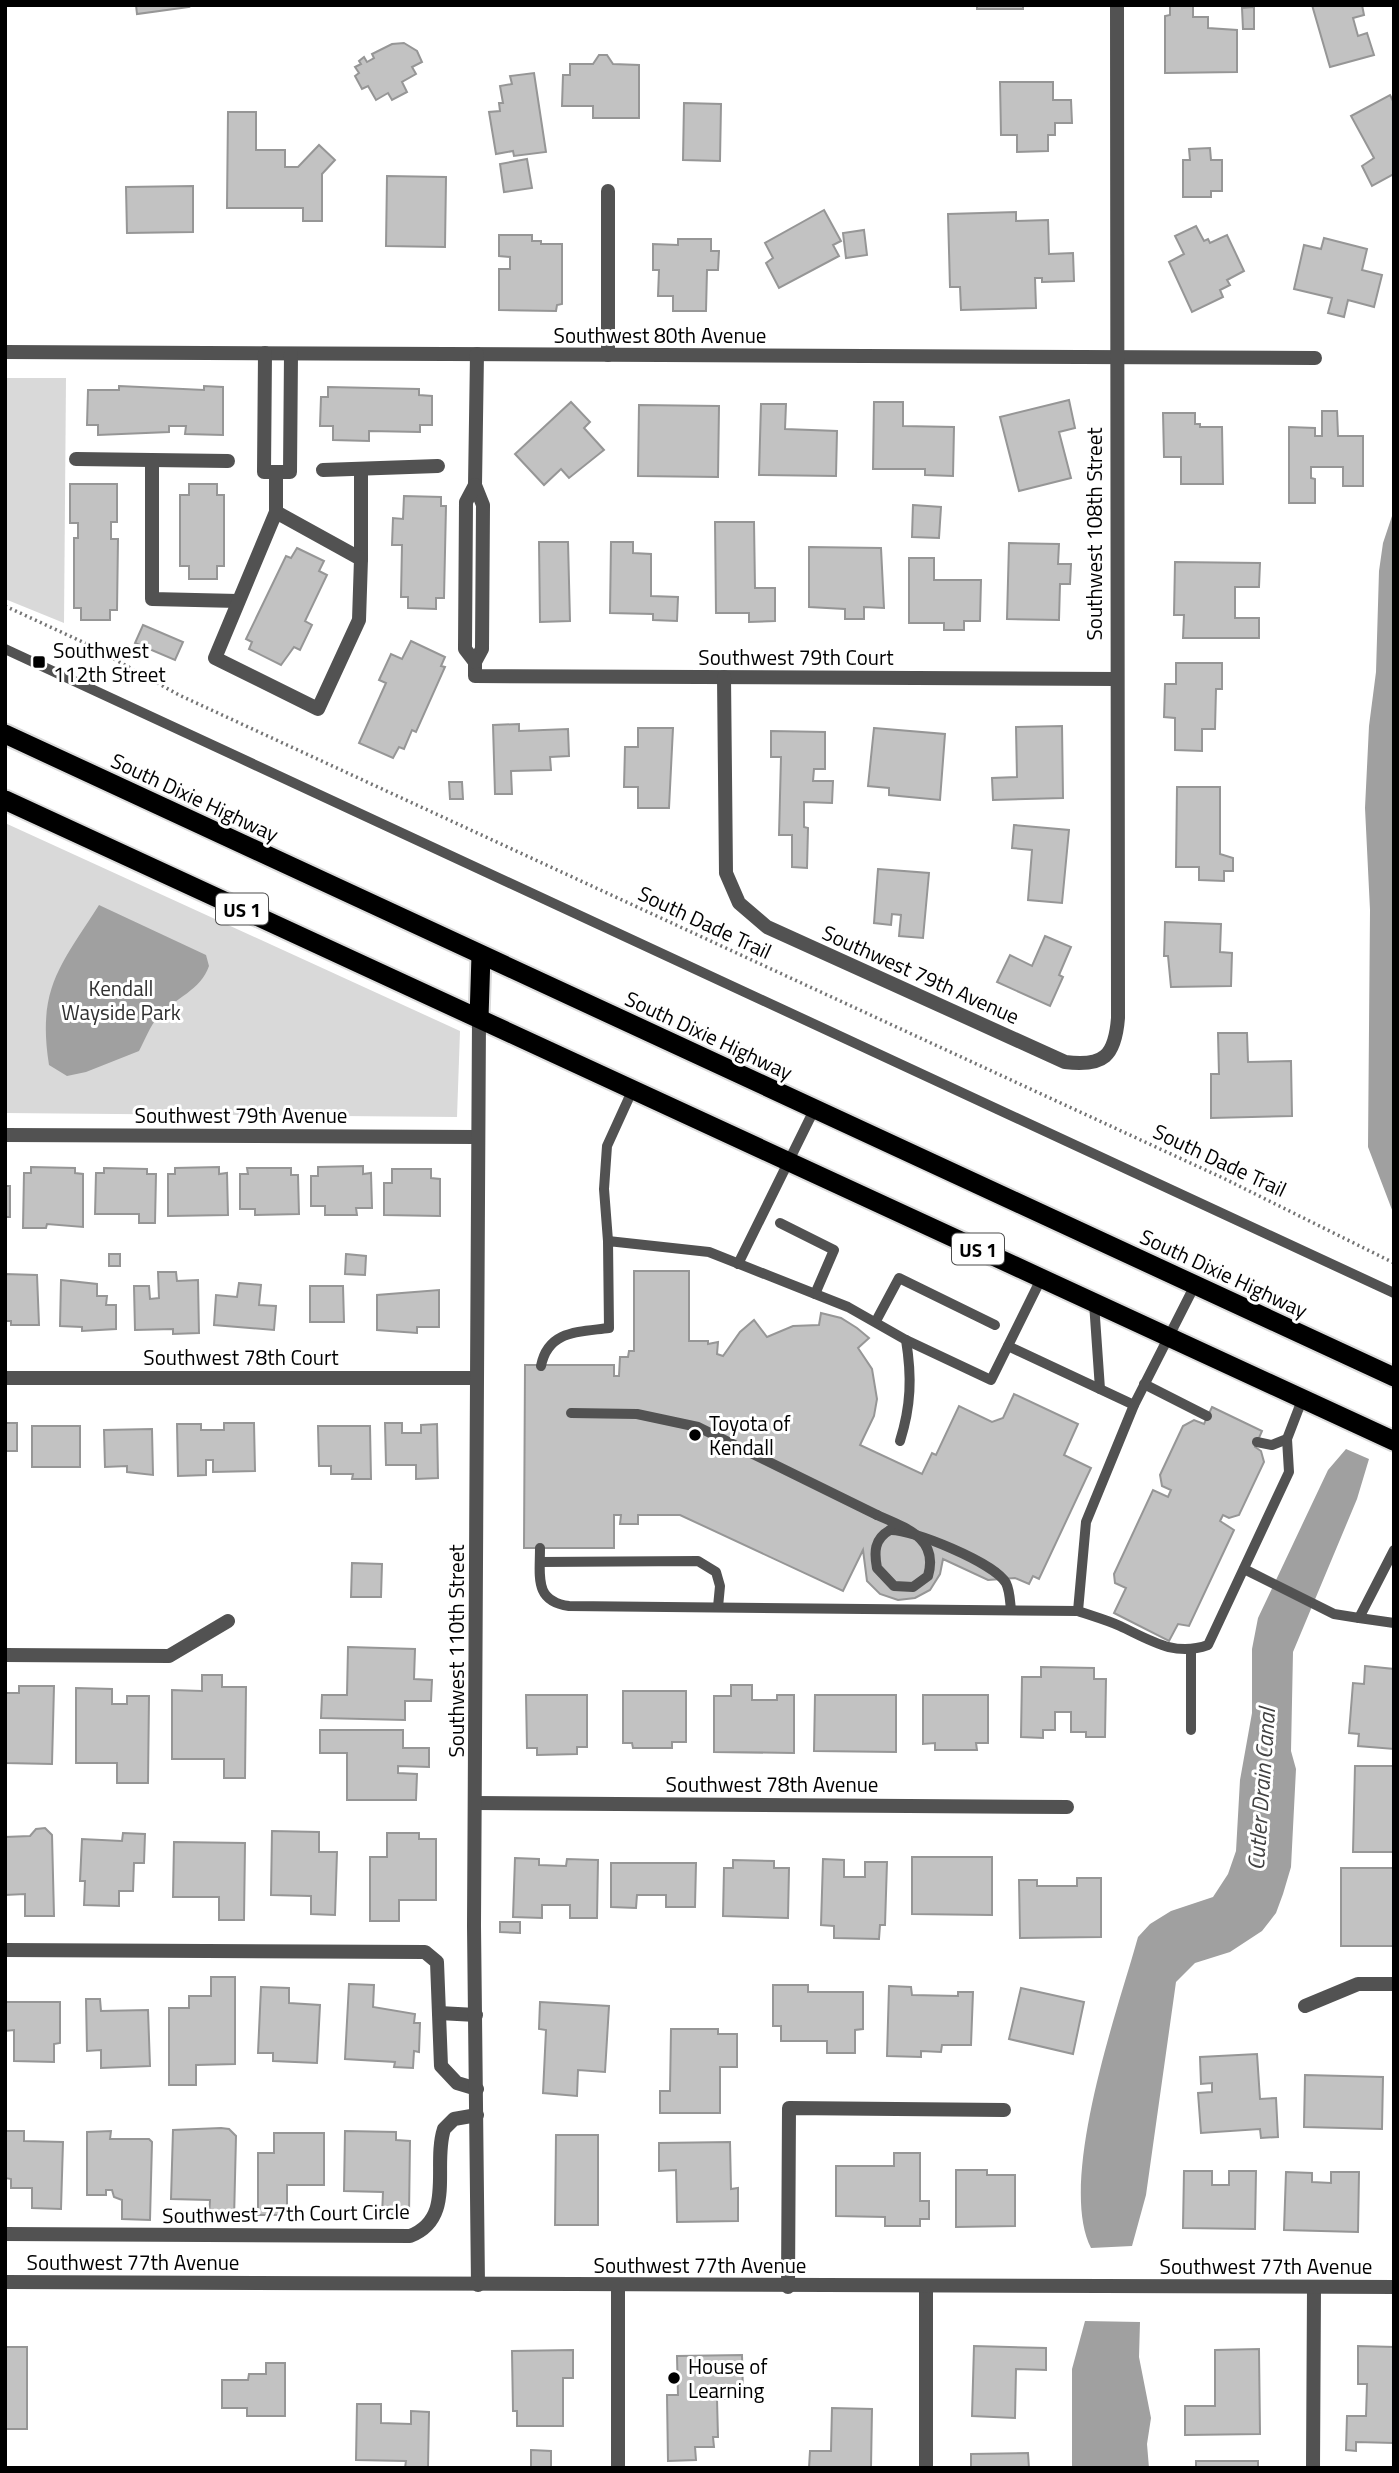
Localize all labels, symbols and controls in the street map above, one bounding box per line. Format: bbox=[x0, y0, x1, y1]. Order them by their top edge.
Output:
street label: Southwest 80th Avenue bbox=[554, 319, 766, 351]
street label: Southwest 108th Street bbox=[1078, 427, 1110, 641]
place label: Southwest 112th Street bbox=[53, 634, 166, 690]
street label: Southwest 79th Court bbox=[698, 641, 894, 673]
marker: Southwest 112th Street bbox=[31, 654, 47, 670]
street label: South Dixie Highway bbox=[106, 744, 284, 850]
street label: South Dade Trail bbox=[633, 877, 777, 967]
road number: US 1 bbox=[216, 894, 268, 925]
street label: Southwest 79th Avenue bbox=[817, 916, 1025, 1032]
park label: Kendall Wayside Park bbox=[61, 972, 181, 1028]
street label: South Dixie Highway bbox=[620, 982, 798, 1088]
street label: Southwest 79th Avenue bbox=[135, 1099, 347, 1131]
street label: South Dade Trail bbox=[1148, 1115, 1292, 1205]
street label: South Dixie Highway bbox=[1135, 1220, 1313, 1326]
road number: US 1 bbox=[952, 1233, 1004, 1264]
street label: Southwest 78th Court bbox=[143, 1341, 339, 1373]
place label: Toyota of Kendall bbox=[709, 1407, 791, 1463]
marker: Toyota of Kendall bbox=[687, 1427, 703, 1443]
street label: Southwest 110th Street bbox=[440, 1544, 472, 1758]
water label: Cutler Drain Canal bbox=[1238, 1704, 1284, 1871]
street label: Southwest 78th Avenue bbox=[666, 1768, 878, 1800]
street label: Southwest 77th Court Circle bbox=[162, 2195, 410, 2231]
street label: Southwest 77th Avenue bbox=[27, 2246, 239, 2278]
street label: Southwest 77th Avenue bbox=[594, 2249, 806, 2281]
street label: Southwest 77th Avenue bbox=[1160, 2250, 1372, 2282]
place label: House of Learning bbox=[688, 2350, 767, 2406]
marker: House of Learning bbox=[666, 2370, 682, 2386]

